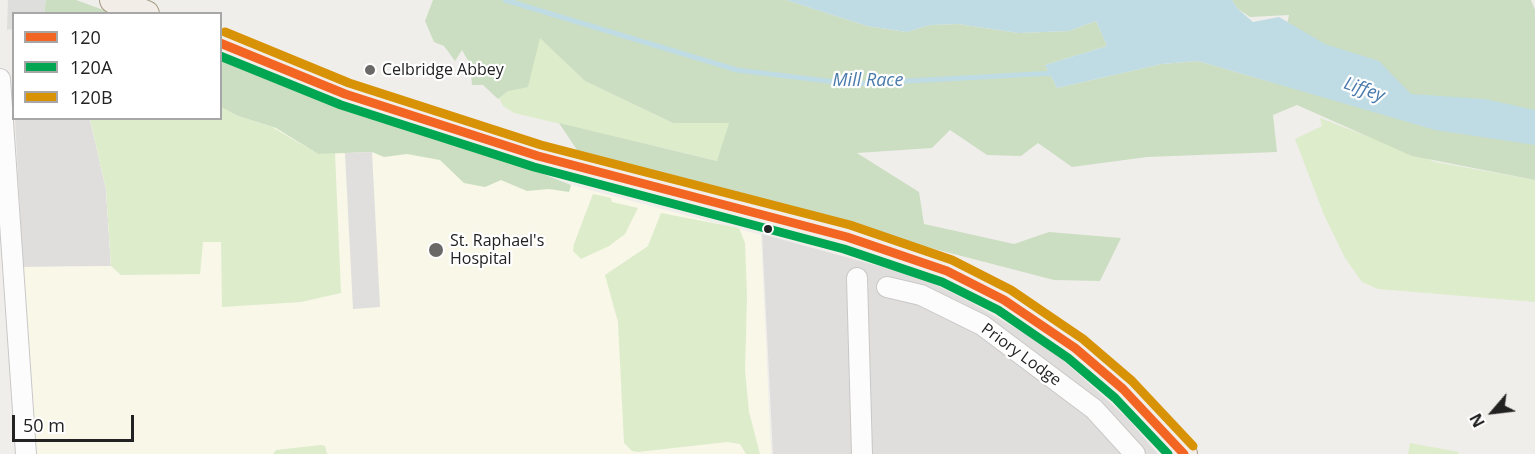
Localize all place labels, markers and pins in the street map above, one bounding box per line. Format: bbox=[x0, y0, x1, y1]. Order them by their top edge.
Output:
place label: Celbridge Abbey bbox=[382, 60, 504, 80]
marker: Celbridge Abbey bbox=[363, 63, 377, 77]
unlabelled marker bbox=[762, 223, 774, 235]
place label: St. Raphael's Hospital bbox=[450, 231, 544, 269]
marker: St. Raphael's Hospital bbox=[427, 241, 445, 259]

